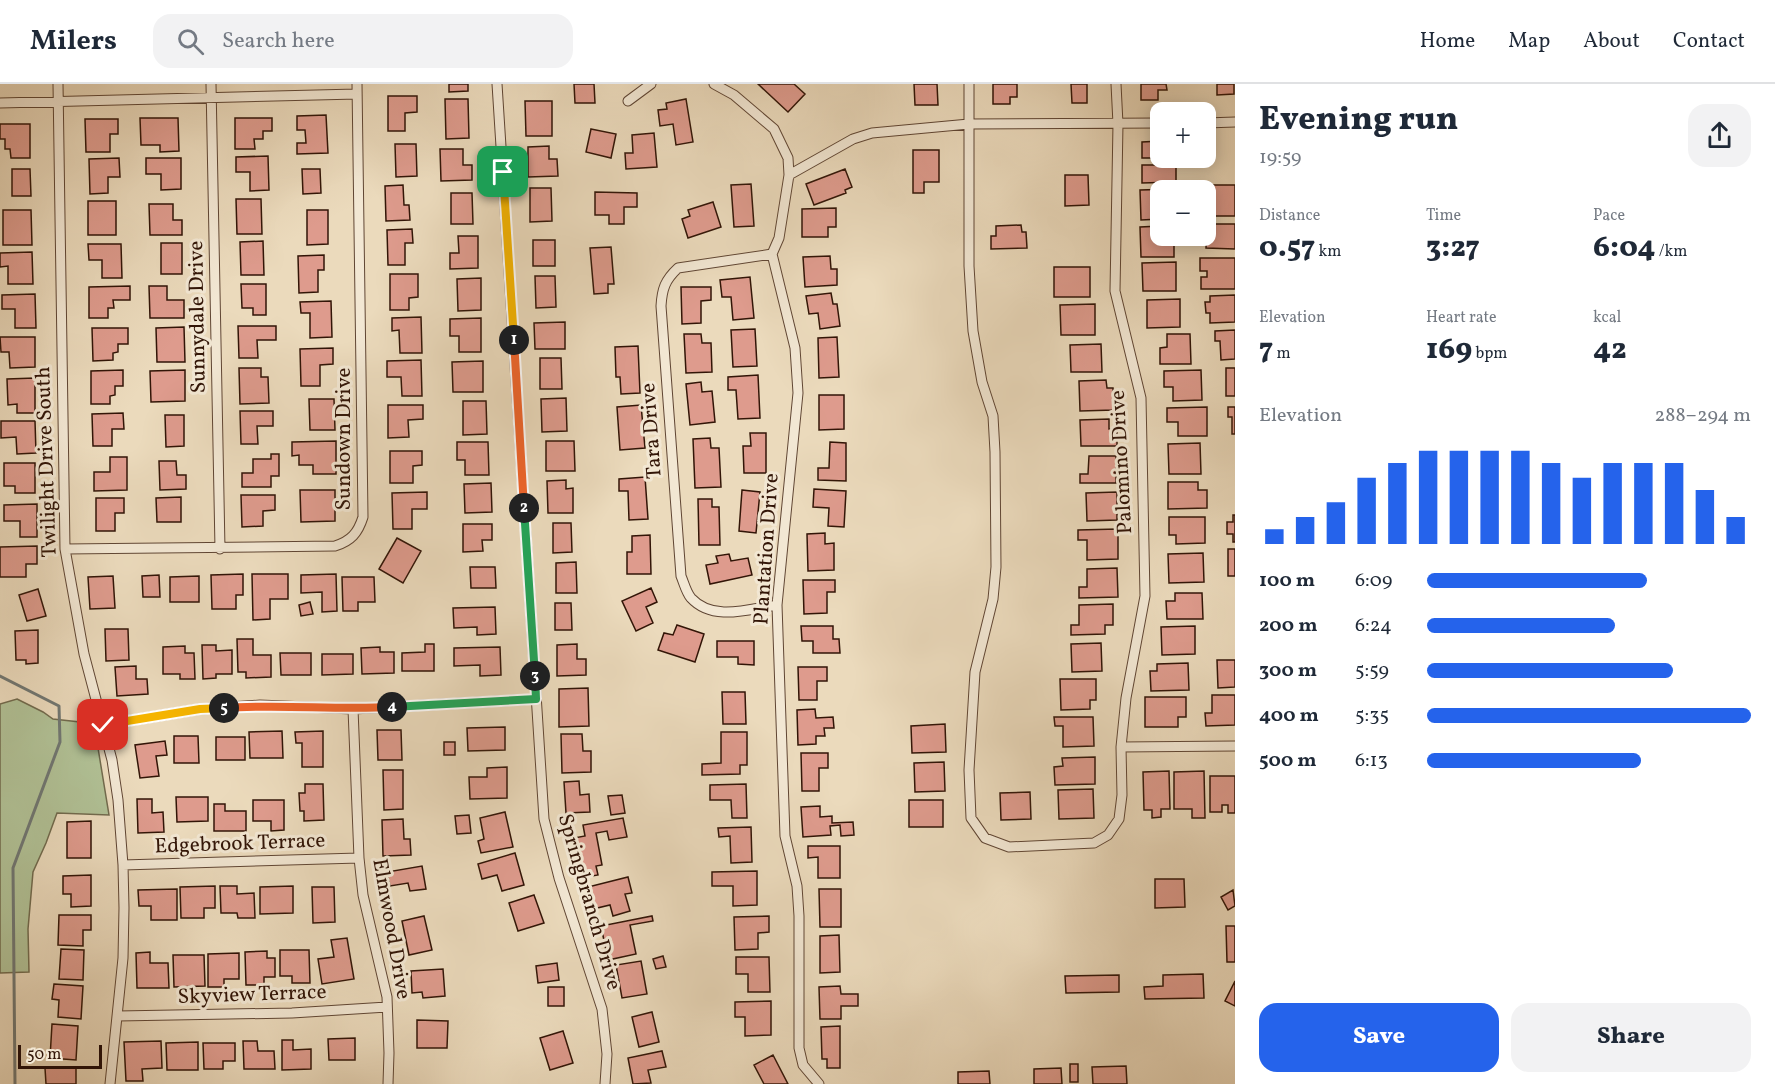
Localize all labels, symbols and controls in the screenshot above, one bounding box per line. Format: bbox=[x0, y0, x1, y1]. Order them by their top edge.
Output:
search box bbox=[153, 14, 573, 68]
text: Milers bbox=[30, 22, 117, 61]
icon: search bbox=[174, 25, 207, 58]
text: Search here bbox=[222, 26, 335, 57]
text: Home bbox=[1420, 27, 1475, 56]
text: Map bbox=[1508, 27, 1550, 56]
text: About bbox=[1583, 27, 1640, 56]
text: Contact bbox=[1673, 27, 1745, 56]
text: Evening run bbox=[1259, 98, 1458, 144]
map controls bbox=[1150, 102, 1216, 246]
button: + bbox=[1150, 102, 1216, 168]
button: share bbox=[1688, 104, 1751, 167]
text: 19:59 bbox=[1259, 144, 1301, 172]
pin bbox=[477, 146, 528, 197]
icon: arrive bbox=[486, 155, 519, 188]
button: − bbox=[1150, 180, 1216, 246]
text: Distance bbox=[1259, 205, 1320, 227]
text: Time bbox=[1426, 205, 1461, 227]
text: Pace bbox=[1593, 205, 1625, 227]
text: 0.57 bbox=[1259, 227, 1315, 269]
text: 3:27 bbox=[1426, 227, 1480, 269]
text: 6:04 bbox=[1593, 227, 1656, 269]
street label: Sunnydale Drive bbox=[182, 240, 214, 394]
text: km bbox=[1315, 241, 1341, 263]
text: /km bbox=[1656, 241, 1687, 263]
text: Elevation bbox=[1259, 307, 1326, 329]
text: Heart rate bbox=[1426, 307, 1497, 329]
text: kcal bbox=[1593, 307, 1621, 329]
pin: 1 bbox=[499, 325, 529, 355]
text: 1 bbox=[511, 329, 517, 351]
text: 7 bbox=[1259, 329, 1273, 371]
text: 169 bbox=[1426, 329, 1472, 371]
text: 42 bbox=[1593, 329, 1627, 371]
text: m bbox=[1273, 343, 1291, 365]
text: bpm bbox=[1472, 343, 1508, 365]
street label: Twilight Drive South bbox=[29, 366, 65, 558]
street label: Sundown Drive bbox=[330, 367, 359, 511]
street label: Tara Drive bbox=[634, 382, 670, 480]
street label: Palomino Drive bbox=[1104, 389, 1140, 535]
text: Elevation bbox=[1259, 402, 1342, 430]
text: 288–294 m bbox=[1655, 402, 1751, 430]
street label: Plantation Drive bbox=[747, 472, 787, 626]
pin: 2 bbox=[509, 493, 539, 523]
text: 2 bbox=[520, 497, 528, 519]
text: 100 m bbox=[1259, 567, 1315, 595]
text: 6:09 bbox=[1355, 567, 1392, 595]
text: 200 m bbox=[1259, 612, 1317, 640]
text: 6:24 bbox=[1355, 612, 1392, 640]
text: 300 m bbox=[1259, 657, 1317, 685]
text: 5:59 bbox=[1355, 657, 1389, 685]
pin: 3 bbox=[520, 661, 550, 691]
text: 3 bbox=[531, 665, 539, 687]
pin: 4 bbox=[377, 692, 407, 722]
pin: 5 bbox=[209, 693, 239, 723]
text: 4 bbox=[387, 696, 397, 718]
text: 5 bbox=[220, 697, 228, 719]
pin bbox=[77, 699, 128, 750]
text: 400 m bbox=[1259, 702, 1319, 730]
text: 5:35 bbox=[1355, 702, 1389, 730]
icon: check bbox=[86, 708, 119, 741]
text: 500 m bbox=[1259, 747, 1317, 775]
text: 6:13 bbox=[1355, 747, 1388, 775]
street label: Springbranch Drive bbox=[550, 810, 628, 994]
street label: Edgebrook Terrace bbox=[154, 827, 326, 861]
street label: Elmwood Drive bbox=[364, 856, 418, 1002]
street label: Skyview Terrace bbox=[177, 978, 327, 1012]
button: Save bbox=[1259, 1003, 1499, 1072]
button: Share bbox=[1511, 1003, 1751, 1072]
scale bar bbox=[18, 1042, 102, 1070]
text: 50 m bbox=[27, 1044, 61, 1066]

